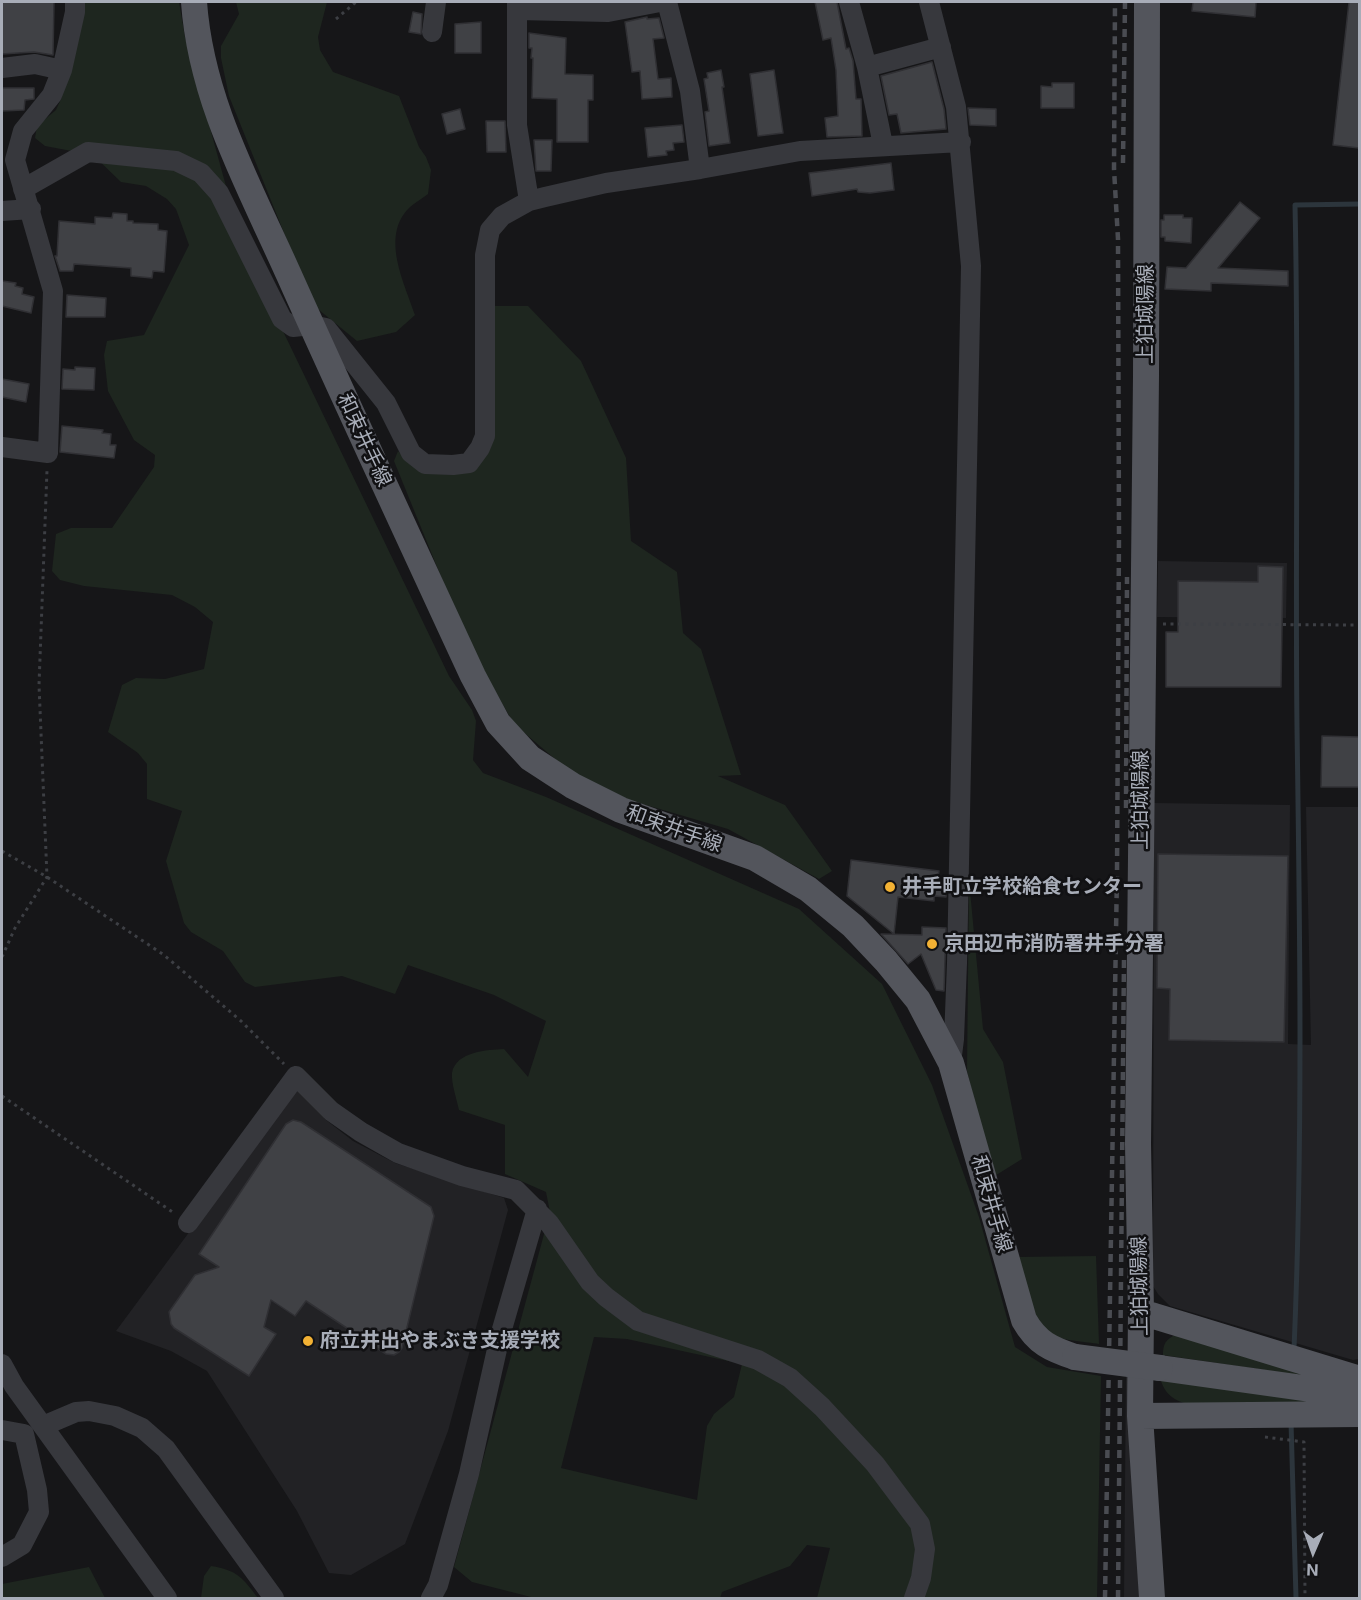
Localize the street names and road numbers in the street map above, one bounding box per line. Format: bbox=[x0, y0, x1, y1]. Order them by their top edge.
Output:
street label: 上狛城陽線 bbox=[1134, 264, 1158, 364]
street label: 和束井手線 bbox=[332, 390, 396, 490]
street label: 上狛城陽線 bbox=[1129, 750, 1153, 850]
street label: 和束井手線 bbox=[623, 801, 725, 857]
street label: 和束井手線 bbox=[966, 1153, 1016, 1255]
street label: 上狛城陽線 bbox=[1127, 1236, 1153, 1336]

